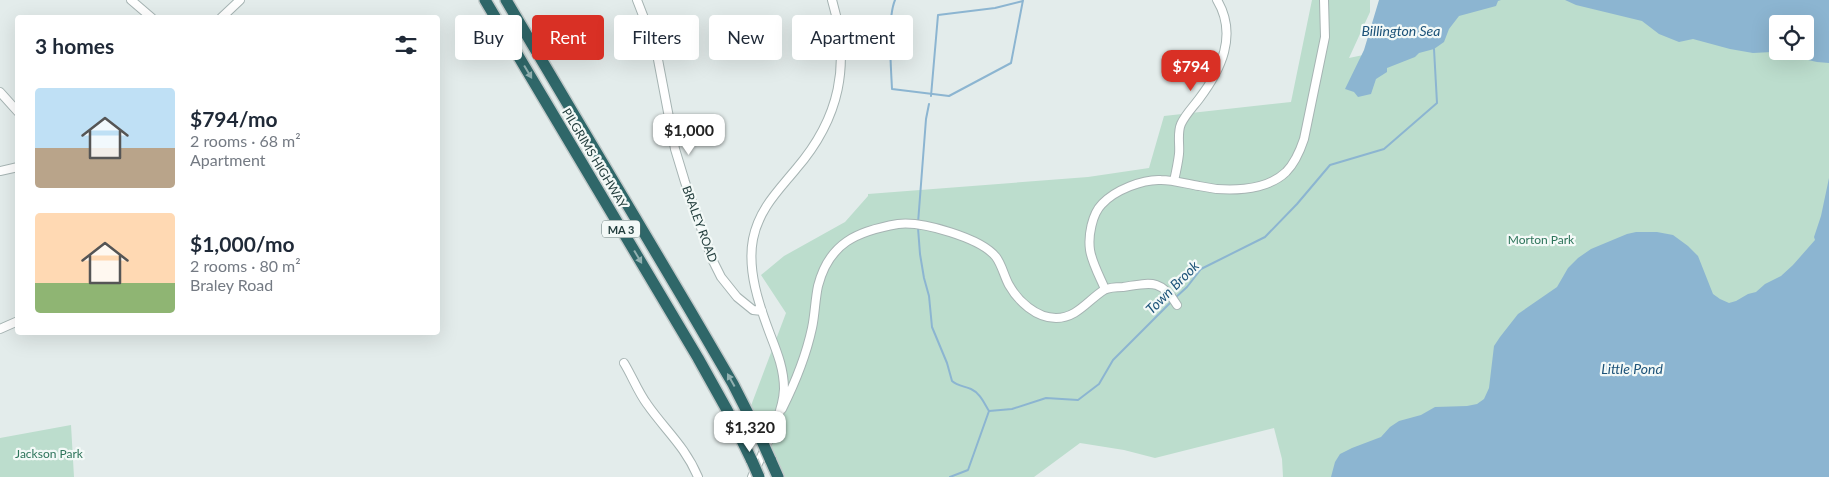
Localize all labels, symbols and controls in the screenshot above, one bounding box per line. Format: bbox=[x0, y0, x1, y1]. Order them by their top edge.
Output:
chip: Buy bbox=[455, 15, 522, 60]
chip: Rent bbox=[532, 15, 604, 60]
chip: Filters bbox=[614, 15, 699, 60]
chip: New bbox=[709, 15, 782, 60]
chip: Apartment bbox=[792, 15, 913, 60]
map controls bbox=[1769, 15, 1814, 60]
button: locate bbox=[1769, 15, 1814, 60]
water label: Billington Sea bbox=[1362, 22, 1440, 39]
icon: filters bbox=[392, 31, 420, 59]
text: 3 homes bbox=[35, 33, 114, 58]
pin: $794 bbox=[1161, 49, 1221, 92]
text: $794 bbox=[1172, 56, 1210, 75]
one-way arrow bbox=[524, 65, 533, 78]
street label: PILGRIMS HIGHWAY bbox=[559, 105, 631, 211]
text: $794/mo bbox=[190, 106, 278, 131]
icon: home bbox=[75, 108, 135, 168]
pin: $1,000 bbox=[648, 114, 730, 156]
text: $1,000 bbox=[664, 120, 714, 139]
text: 2 rooms · 68 m² bbox=[190, 131, 301, 150]
text: Apartment bbox=[190, 150, 265, 169]
street label: BRALEY ROAD bbox=[679, 184, 721, 264]
road number: MA 3 bbox=[602, 220, 640, 238]
text: $1,000/mo bbox=[190, 231, 295, 256]
park label: Morton Park bbox=[1508, 232, 1575, 247]
icon: home bbox=[75, 233, 135, 293]
one-way arrow bbox=[633, 250, 642, 263]
text: 2 rooms · 80 m² bbox=[190, 256, 301, 275]
water label: Town Brook bbox=[1142, 257, 1202, 317]
text: Braley Road bbox=[190, 275, 273, 294]
water label: Little Pond bbox=[1601, 360, 1663, 377]
one-way arrow bbox=[726, 374, 735, 387]
pin: $1,320 bbox=[709, 410, 791, 453]
text: $1,320 bbox=[725, 417, 775, 436]
park label: Jackson Park bbox=[15, 446, 84, 461]

